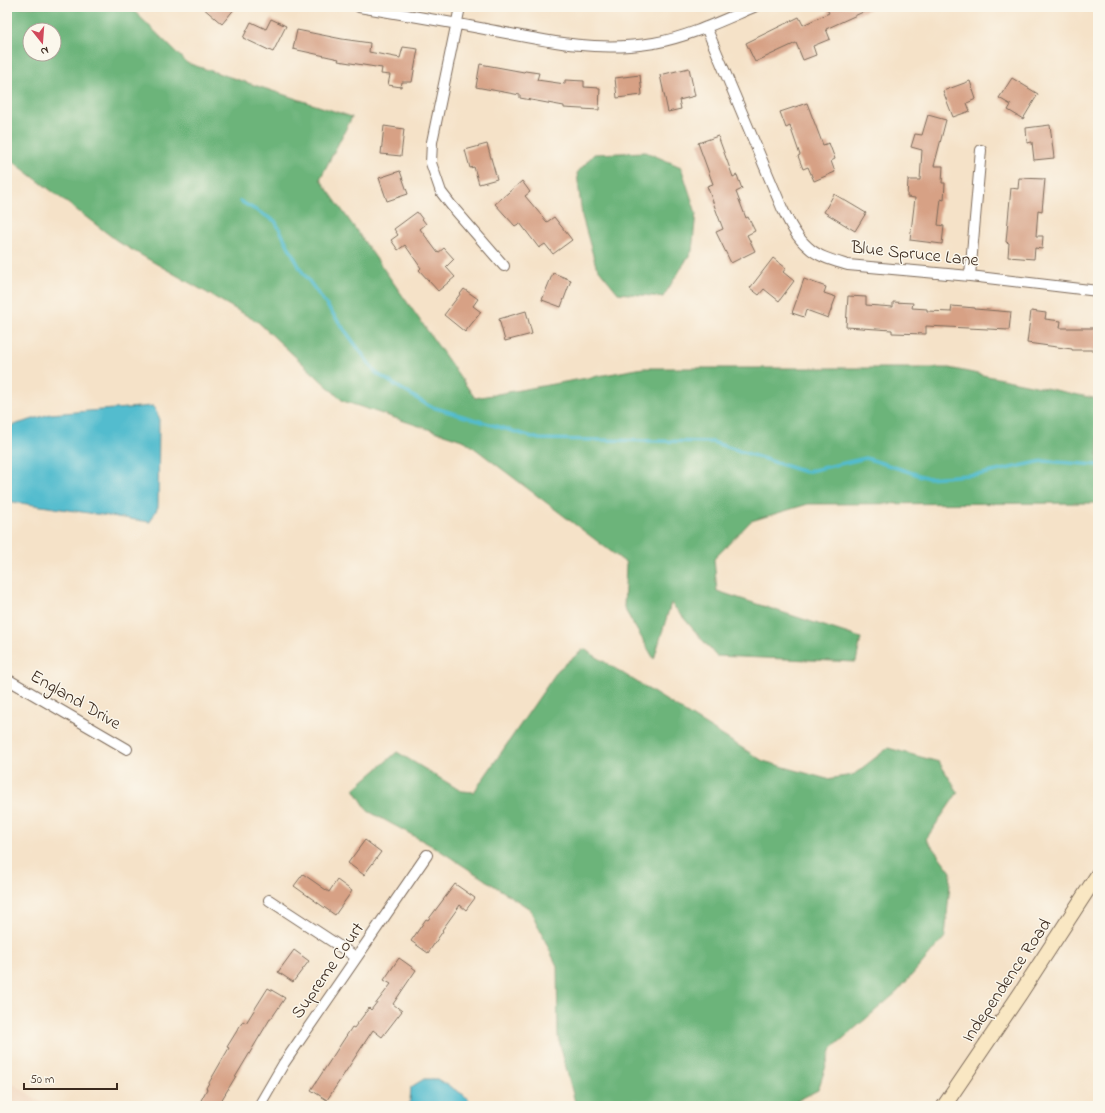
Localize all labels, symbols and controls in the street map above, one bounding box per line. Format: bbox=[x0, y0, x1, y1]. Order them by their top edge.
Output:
north arrow bbox=[22, 22, 62, 62]
text: N bbox=[39, 42, 51, 59]
street label: Blue Spruce Lane bbox=[849, 235, 981, 275]
street label: England Drive bbox=[24, 664, 126, 739]
street label: Independence Road bbox=[956, 914, 1059, 1048]
street label: Supreme Court bbox=[286, 917, 372, 1025]
scale bar bbox=[24, 1065, 117, 1091]
text: 50 m bbox=[30, 1071, 54, 1089]

